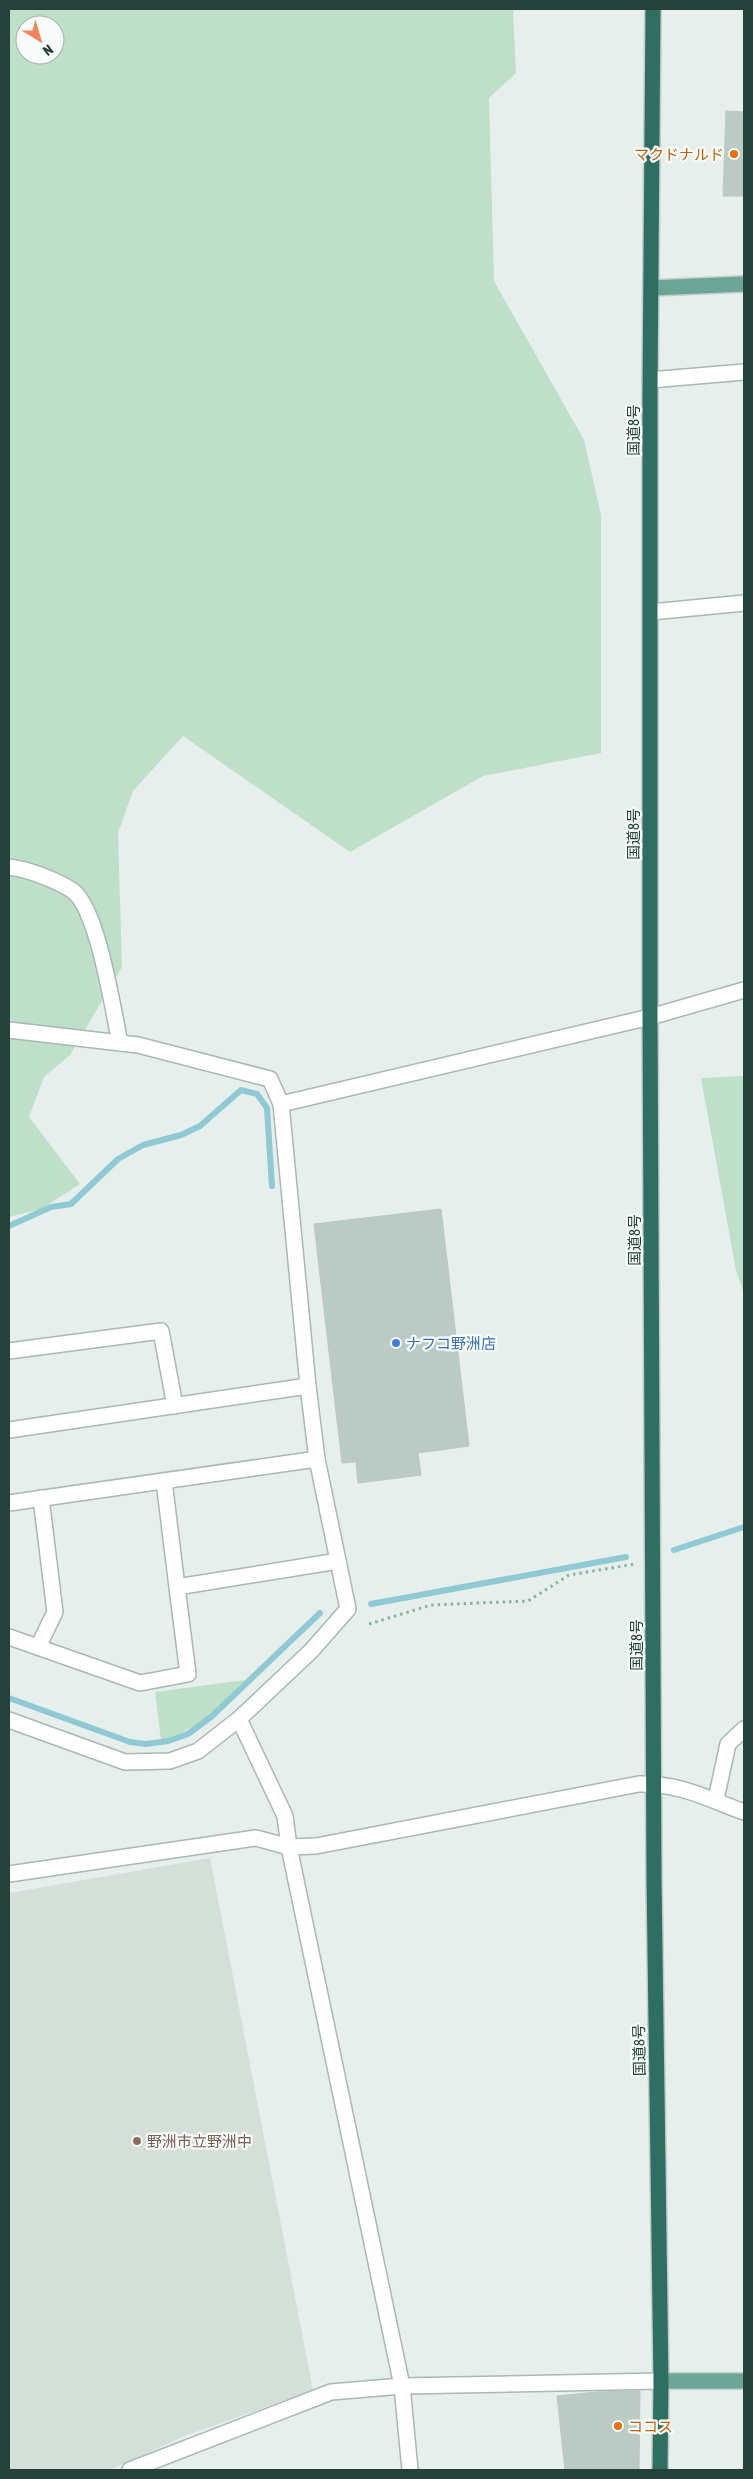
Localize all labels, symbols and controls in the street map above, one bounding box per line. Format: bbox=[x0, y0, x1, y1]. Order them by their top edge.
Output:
north arrow bbox=[15, 15, 65, 65]
text: N bbox=[40, 41, 56, 59]
place label: マクドナルド bbox=[634, 146, 724, 163]
marker: マクドナルド bbox=[728, 148, 740, 160]
street label: 国道8号 bbox=[625, 404, 642, 456]
street label: 国道8号 bbox=[625, 808, 642, 860]
street label: 国道8号 bbox=[626, 1214, 643, 1266]
place label: ナフコ野洲店 bbox=[406, 1335, 496, 1352]
marker: ナフコ野洲店 bbox=[390, 1337, 402, 1349]
street label: 国道8号 bbox=[628, 1619, 645, 1671]
street label: 国道8号 bbox=[630, 2024, 648, 2076]
place label: 野洲市立野洲中 bbox=[147, 2133, 252, 2150]
marker: 野洲市立野洲中 bbox=[131, 2135, 143, 2147]
place label: ココス bbox=[628, 2418, 673, 2435]
marker: ココス bbox=[612, 2420, 624, 2432]

